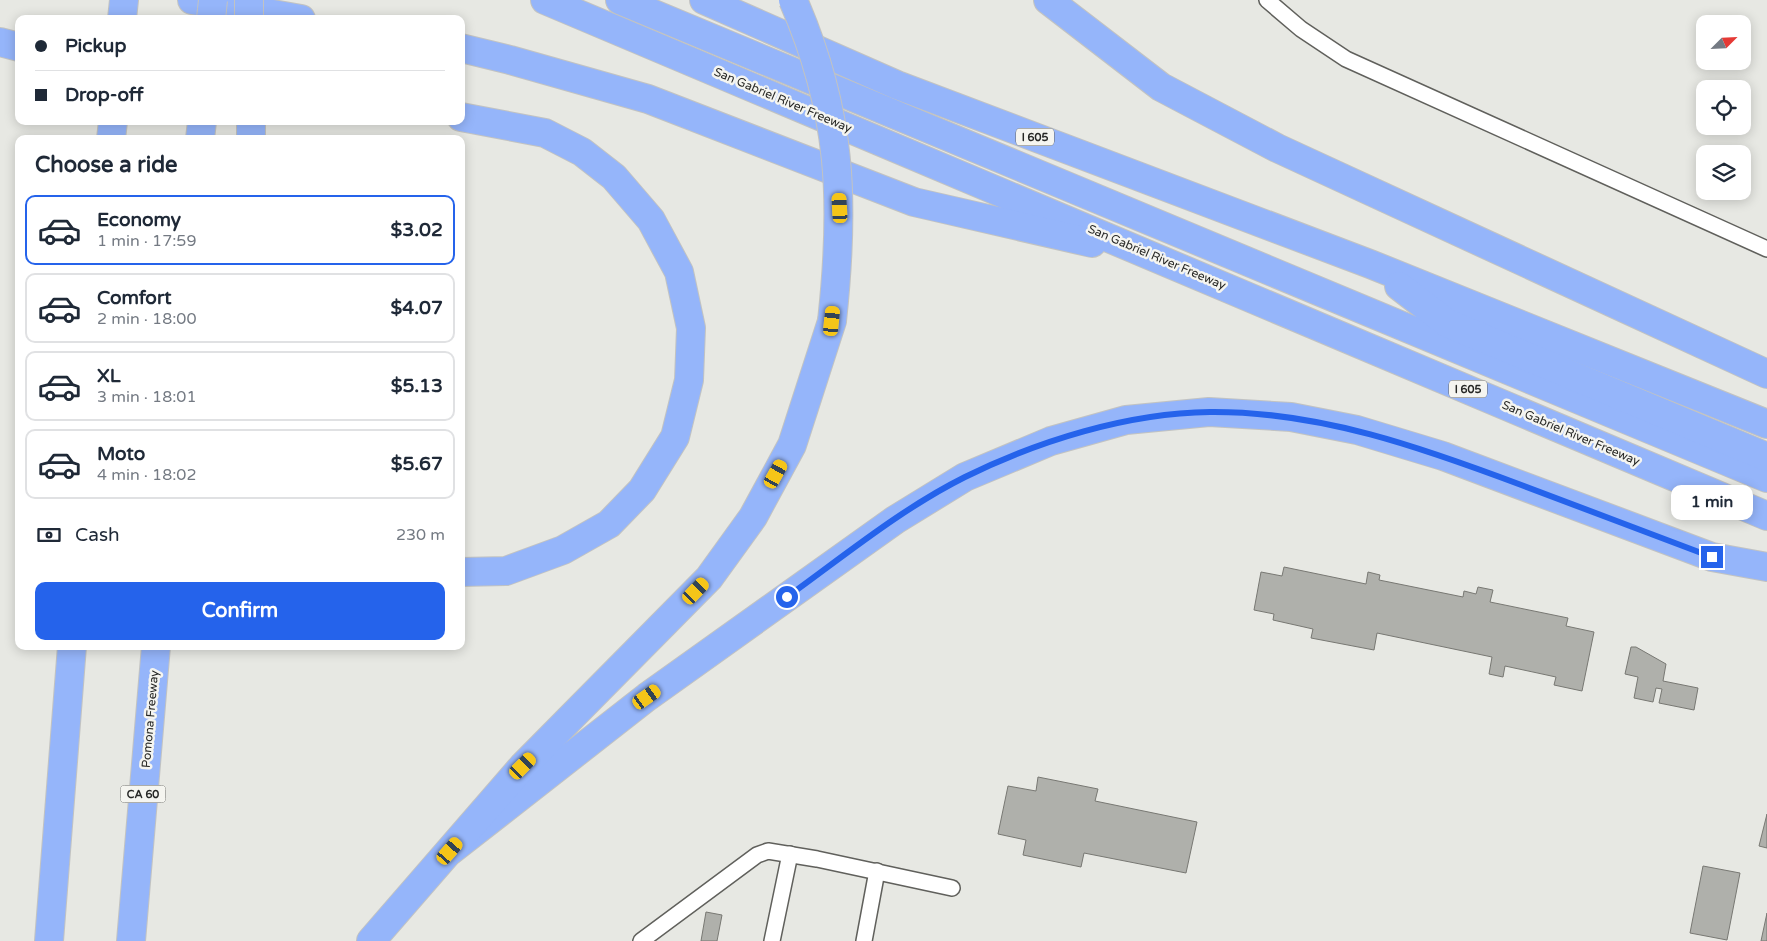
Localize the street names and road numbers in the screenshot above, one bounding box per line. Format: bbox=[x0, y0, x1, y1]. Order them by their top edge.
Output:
street label: San Gabriel River Freeway bbox=[712, 65, 854, 136]
road number: I 605 bbox=[1016, 128, 1054, 146]
street label: San Gabriel River Freeway bbox=[1086, 222, 1228, 293]
road number: I 605 bbox=[1449, 380, 1487, 398]
street label: San Gabriel River Freeway bbox=[1500, 398, 1642, 469]
street label: Pomona Freeway bbox=[139, 669, 161, 768]
road number: CA 60 bbox=[120, 786, 166, 802]

